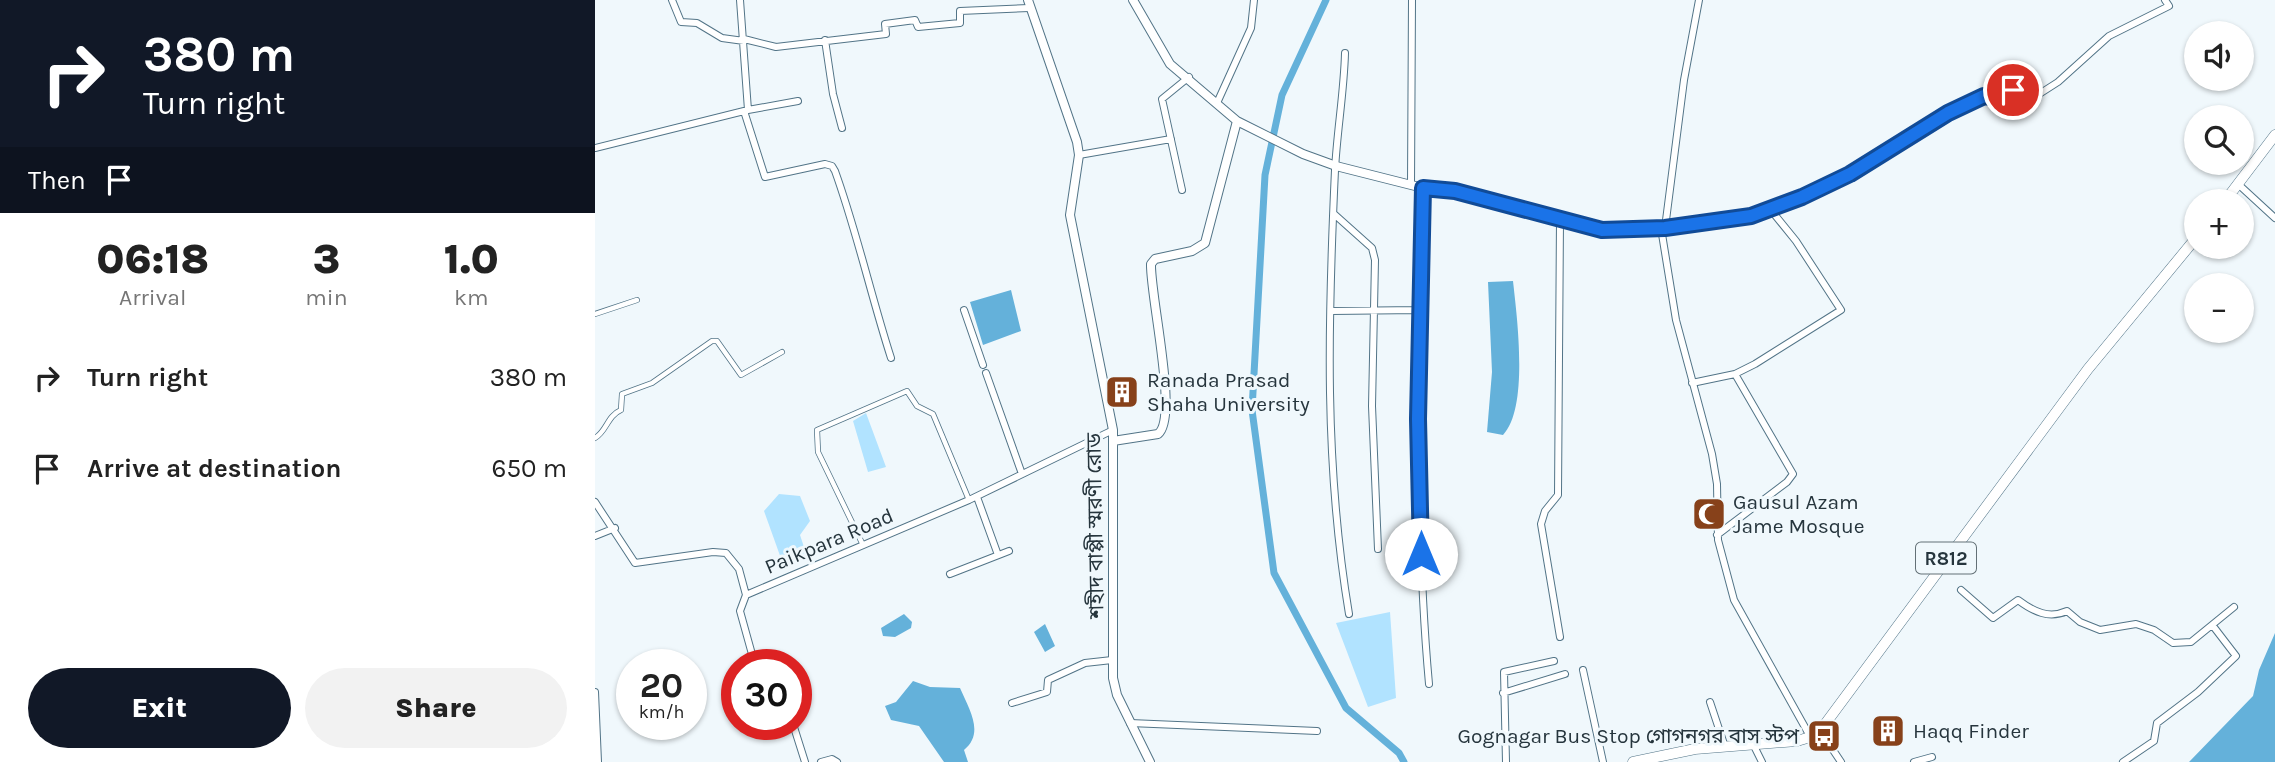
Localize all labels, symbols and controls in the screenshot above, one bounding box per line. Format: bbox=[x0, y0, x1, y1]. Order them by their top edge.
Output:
map controls bbox=[2184, 21, 2254, 343]
button: sound bbox=[2184, 21, 2254, 91]
text: 380 m bbox=[143, 26, 295, 83]
icon: right bbox=[28, 28, 119, 119]
pin bbox=[1983, 60, 2043, 120]
icon: arrive bbox=[1994, 71, 2032, 109]
text: Turn right bbox=[143, 85, 285, 122]
button: search bbox=[2184, 105, 2254, 175]
icon: arrive bbox=[100, 161, 138, 199]
text: Then bbox=[28, 165, 86, 196]
button: + bbox=[2184, 189, 2254, 259]
text: 06:18 bbox=[96, 234, 209, 284]
text: 3 bbox=[313, 234, 340, 284]
text: 1.0 bbox=[444, 234, 499, 284]
button: − bbox=[2184, 273, 2254, 343]
text: Arrival bbox=[119, 284, 186, 311]
text: min bbox=[305, 284, 348, 311]
text: km bbox=[454, 284, 489, 311]
icon: right bbox=[28, 359, 66, 397]
text: Turn right bbox=[87, 362, 208, 393]
text: 380 m bbox=[490, 362, 567, 393]
place label: Ranada Prasad Shaha University bbox=[1147, 368, 1310, 416]
building icon: Ranada Prasad Shaha University bbox=[1103, 373, 1141, 411]
street label: শহীদ বাপ্পী স্মরণী রোড bbox=[1081, 432, 1109, 620]
icon: arrive bbox=[28, 450, 66, 488]
text: Arrive at destination bbox=[87, 453, 341, 484]
text: 650 m bbox=[492, 453, 567, 484]
place label: Gausul Azam Jame Mosque bbox=[1733, 490, 1865, 538]
mosque icon: Gausul Azam Jame Mosque bbox=[1690, 495, 1728, 533]
street label: Paikpara Road bbox=[761, 503, 897, 579]
position arrow bbox=[1384, 517, 1458, 591]
road number: R812 bbox=[1916, 542, 1976, 573]
speed limit sign: 30 bbox=[721, 649, 812, 740]
text: 20 bbox=[640, 665, 683, 706]
button: Exit bbox=[28, 668, 291, 748]
button: Share bbox=[305, 668, 567, 748]
text: km/h bbox=[639, 701, 684, 723]
building icon: Haqq Finder bbox=[1869, 712, 1907, 750]
bus stop icon: Gognagar Bus Stop গোগনগর বাস স্টপ bbox=[1805, 717, 1843, 755]
place label: Haqq Finder bbox=[1913, 719, 2029, 743]
place label: Gognagar Bus Stop গোগনগর বাস স্টপ bbox=[1457, 724, 1800, 748]

